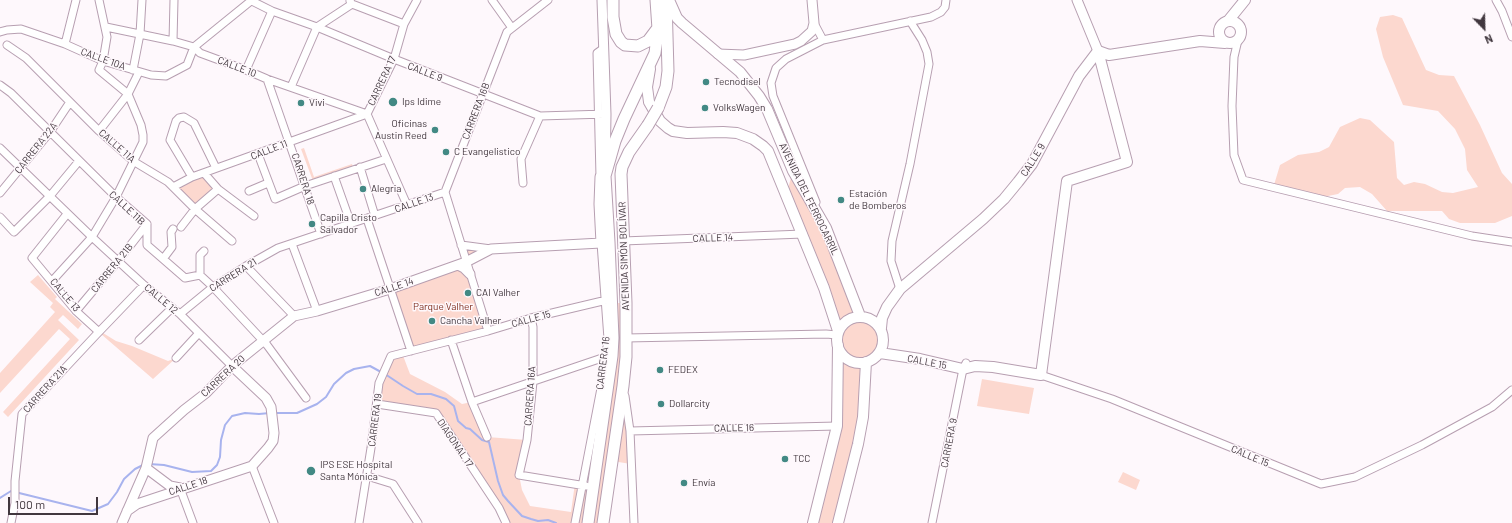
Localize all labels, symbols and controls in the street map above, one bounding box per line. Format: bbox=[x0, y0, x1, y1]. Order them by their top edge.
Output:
north arrow bbox=[1464, 8, 1504, 48]
text: N bbox=[1483, 32, 1495, 47]
street label: CALLE 10A bbox=[79, 45, 127, 73]
street label: CALLE 10 bbox=[216, 54, 258, 80]
street label: CARRERA 17 bbox=[365, 54, 399, 108]
street label: CALLE 9 bbox=[406, 60, 444, 84]
place label: Tecnodisel bbox=[714, 76, 761, 88]
marker: Tecnodisel bbox=[701, 77, 711, 87]
street label: CARRERA 16B bbox=[460, 81, 492, 141]
marker: Ips Idime bbox=[387, 96, 399, 108]
place label: Ips Idime bbox=[402, 96, 441, 108]
place label: Vivi bbox=[309, 97, 325, 109]
marker: Vivi bbox=[296, 98, 306, 108]
place label: VolksWagen bbox=[713, 102, 765, 114]
marker: VolksWagen bbox=[700, 103, 710, 113]
place label: Oficinas Austin Reed bbox=[375, 118, 427, 142]
street label: CARRERA 22A bbox=[12, 120, 60, 176]
marker: Oficinas Austin Reed bbox=[430, 125, 440, 135]
street label: CALLE 11A bbox=[96, 127, 138, 165]
street label: CALLE 11 bbox=[249, 137, 289, 163]
street label: AVENIDA DEL FERROCARRIL bbox=[777, 141, 841, 257]
street label: CALLE 9 bbox=[1018, 141, 1048, 179]
place label: C Evangelistico bbox=[454, 146, 520, 158]
marker: C Evangelistico bbox=[441, 147, 451, 157]
street label: CARRERA 18 bbox=[289, 152, 317, 206]
place label: Alegria bbox=[371, 183, 401, 195]
marker: Alegria bbox=[358, 184, 368, 194]
street label: CALLE 11B bbox=[107, 188, 147, 228]
place label: Estación de Bomberos bbox=[849, 188, 906, 212]
street label: CALLE 13 bbox=[393, 191, 435, 215]
marker: Estación de Bomberos bbox=[836, 195, 846, 205]
street label: AVENIDA SIMÓN BOLÍVAR bbox=[616, 201, 632, 311]
place label: Capilla Cristo Salvador bbox=[320, 212, 377, 236]
marker: Capilla Cristo Salvador bbox=[307, 219, 317, 229]
street label: CALLE 14 bbox=[693, 231, 733, 245]
street label: CARRERA 21B bbox=[88, 241, 136, 295]
street label: CARRERA 21 bbox=[207, 256, 259, 294]
street label: CALLE 14 bbox=[373, 275, 415, 299]
street label: CALLE 13 bbox=[47, 276, 83, 314]
street label: CALLE 12 bbox=[142, 281, 180, 317]
place label: CAI Valher bbox=[476, 287, 520, 299]
marker: CAI Valher bbox=[463, 288, 473, 298]
park label: Parque Valher bbox=[413, 301, 473, 313]
street label: CALLE 15 bbox=[510, 308, 552, 330]
place label: Cancha Valher bbox=[440, 315, 501, 327]
marker: Cancha Valher bbox=[427, 316, 437, 326]
street label: CARRERA 16 bbox=[594, 336, 612, 390]
street label: CALLE 15 bbox=[906, 352, 948, 372]
street label: CARRERA 20 bbox=[198, 353, 248, 399]
street label: CARRERA 21A bbox=[21, 363, 69, 415]
place label: FEDEX bbox=[668, 364, 698, 376]
marker: FEDEX bbox=[655, 365, 665, 375]
street label: CARRERA 16A bbox=[522, 366, 538, 426]
street label: CARRERA 19 bbox=[366, 393, 384, 447]
place label: Dollarcity bbox=[669, 398, 710, 410]
marker: Dollarcity bbox=[656, 399, 666, 409]
street label: DIAGONAL 17 bbox=[434, 417, 476, 469]
street label: CARRERA 9 bbox=[938, 417, 960, 469]
street label: CALLE 16 bbox=[714, 422, 754, 434]
street label: CALLE 15 bbox=[1229, 443, 1271, 469]
place label: TCC bbox=[793, 453, 810, 465]
marker: TCC bbox=[780, 454, 790, 464]
place label: IPS ESE Hospital Santa Mónica bbox=[320, 459, 392, 482]
marker: IPS ESE Hospital Santa Mónica bbox=[305, 465, 317, 477]
street label: CALLE 18 bbox=[167, 474, 209, 498]
place label: Envía bbox=[692, 477, 715, 489]
marker: Envía bbox=[679, 478, 689, 488]
scale bar bbox=[10, 489, 100, 515]
text: 100 m bbox=[15, 497, 45, 511]

